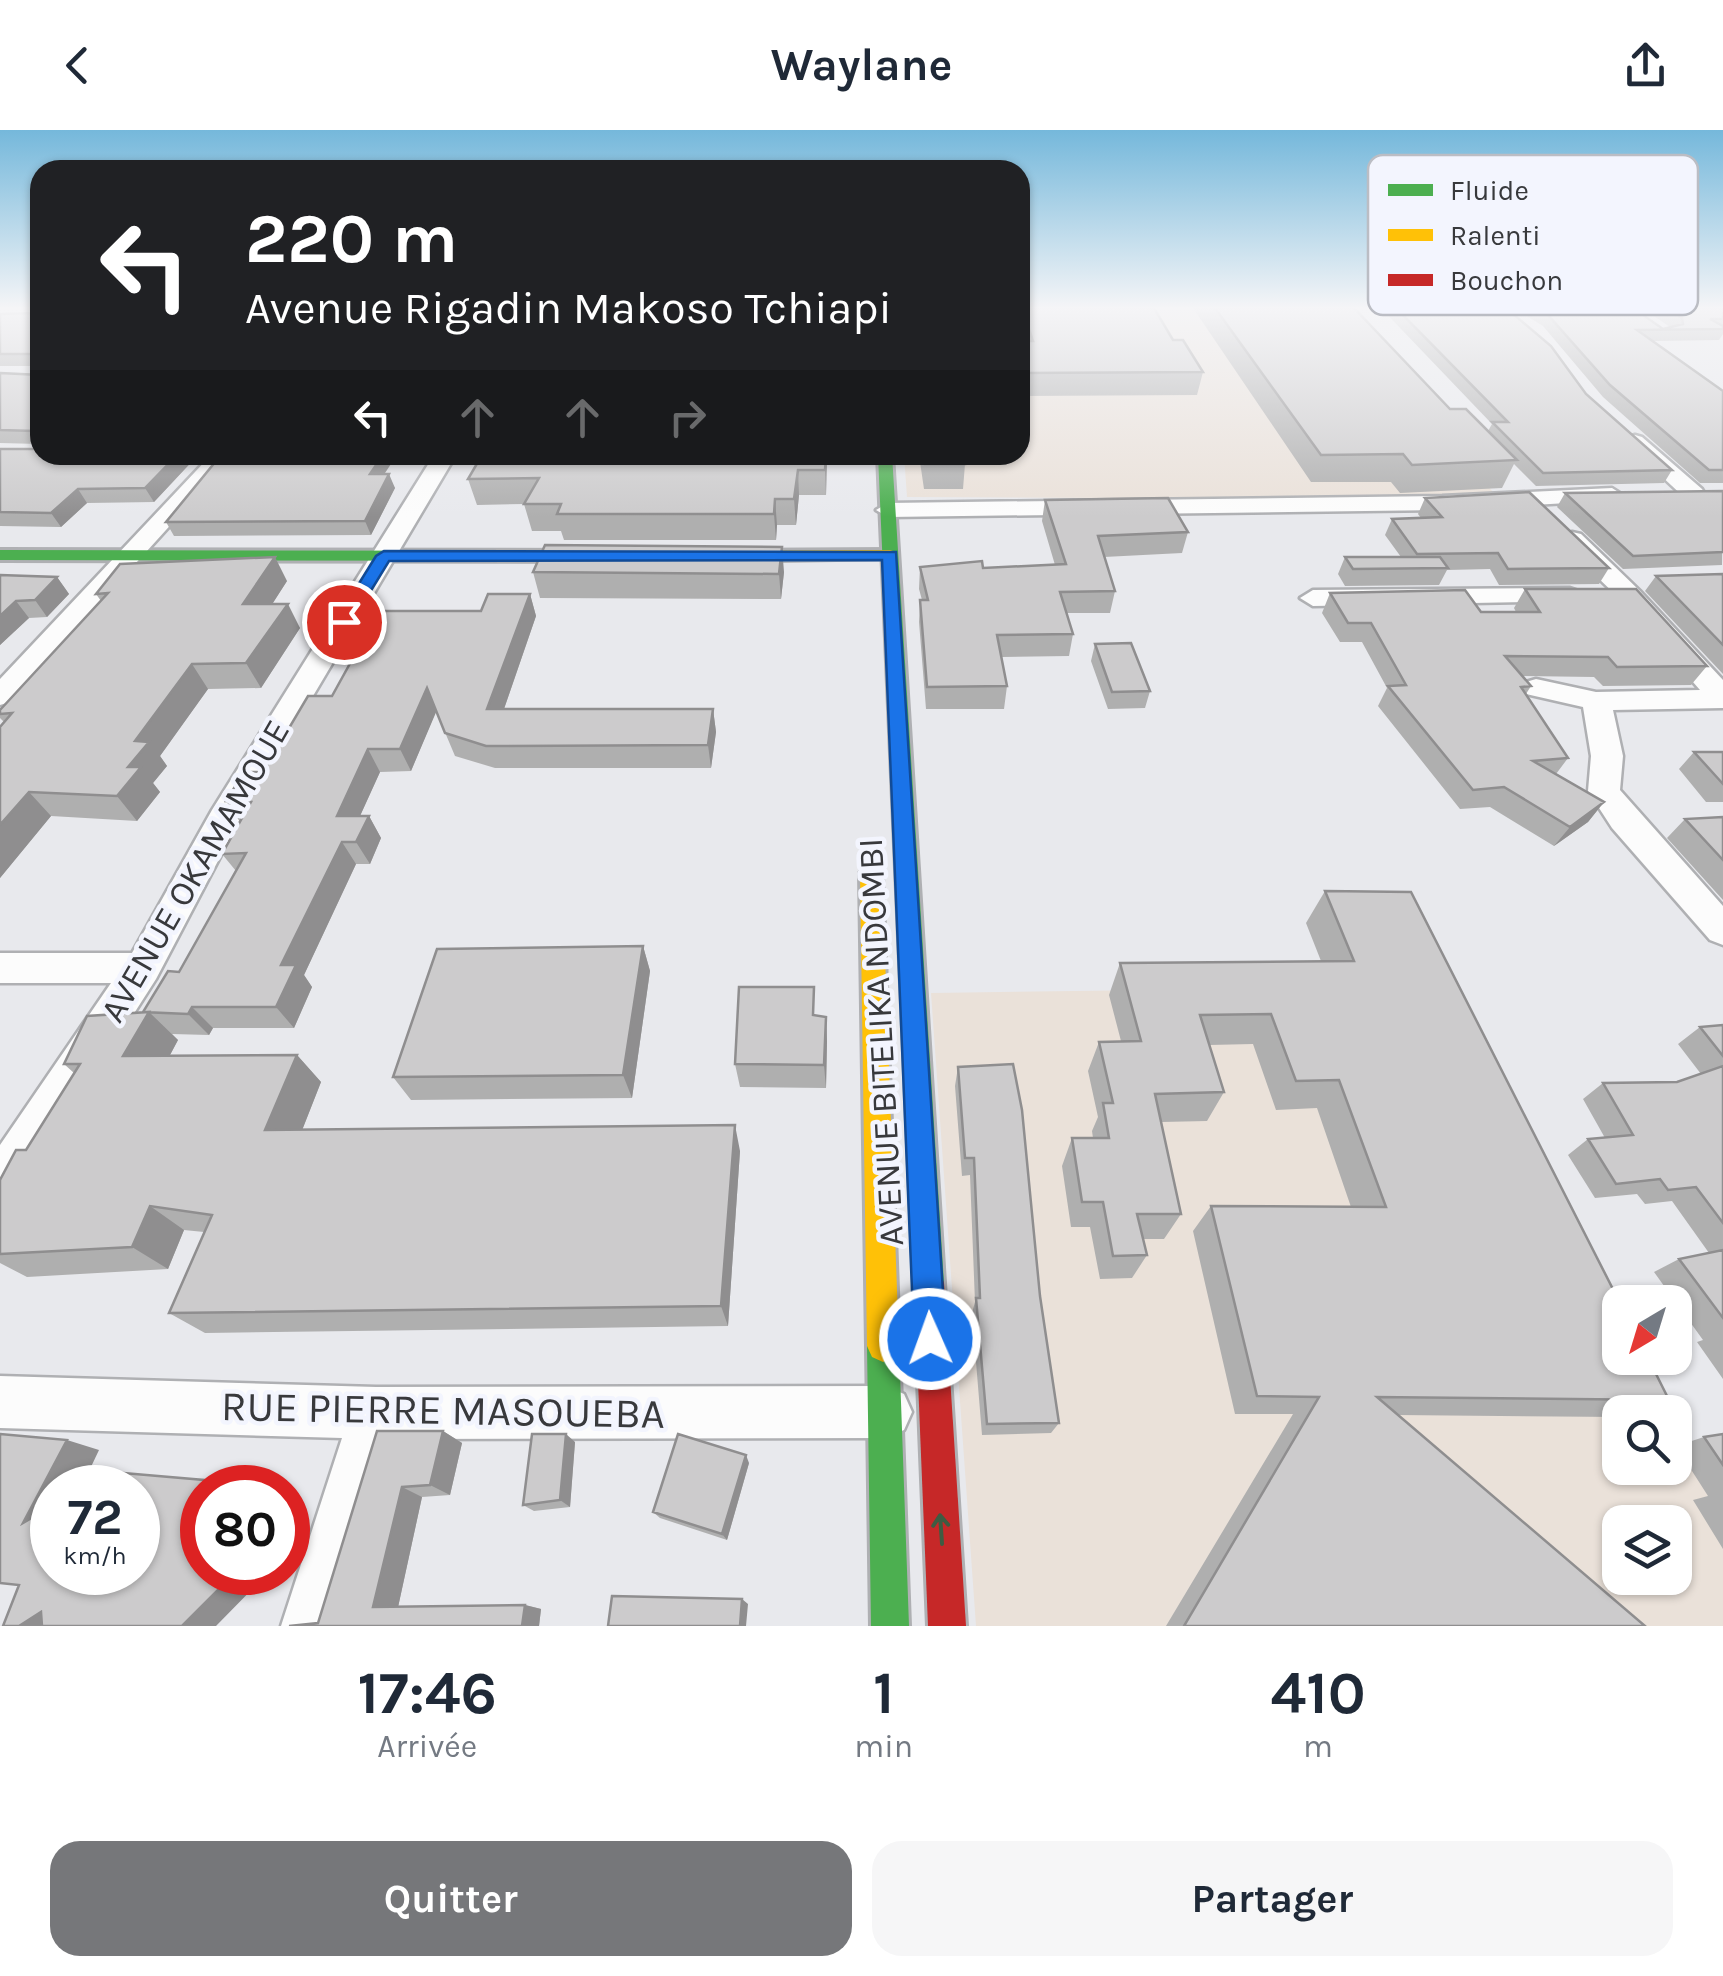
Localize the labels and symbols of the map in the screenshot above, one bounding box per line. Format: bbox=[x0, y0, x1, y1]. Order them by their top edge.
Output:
legend bbox=[1368, 155, 1698, 315]
text: Fluide bbox=[1450, 174, 1529, 207]
text: Ralenti bbox=[1450, 219, 1541, 252]
text: Bouchon bbox=[1450, 264, 1563, 297]
pin bbox=[302, 580, 387, 665]
street label: AVENUE OKAMAMOUE bbox=[92, 713, 298, 1029]
street label: AVENUE BITELIKA NDOMBI bbox=[850, 837, 912, 1247]
north arrow bbox=[1602, 1285, 1692, 1375]
position arrow bbox=[878, 1287, 982, 1391]
street label: RUE PIERRE MASOUEBA bbox=[221, 1381, 665, 1439]
speed limit sign: 80 bbox=[180, 1465, 310, 1595]
one-way arrow bbox=[931, 1513, 950, 1545]

